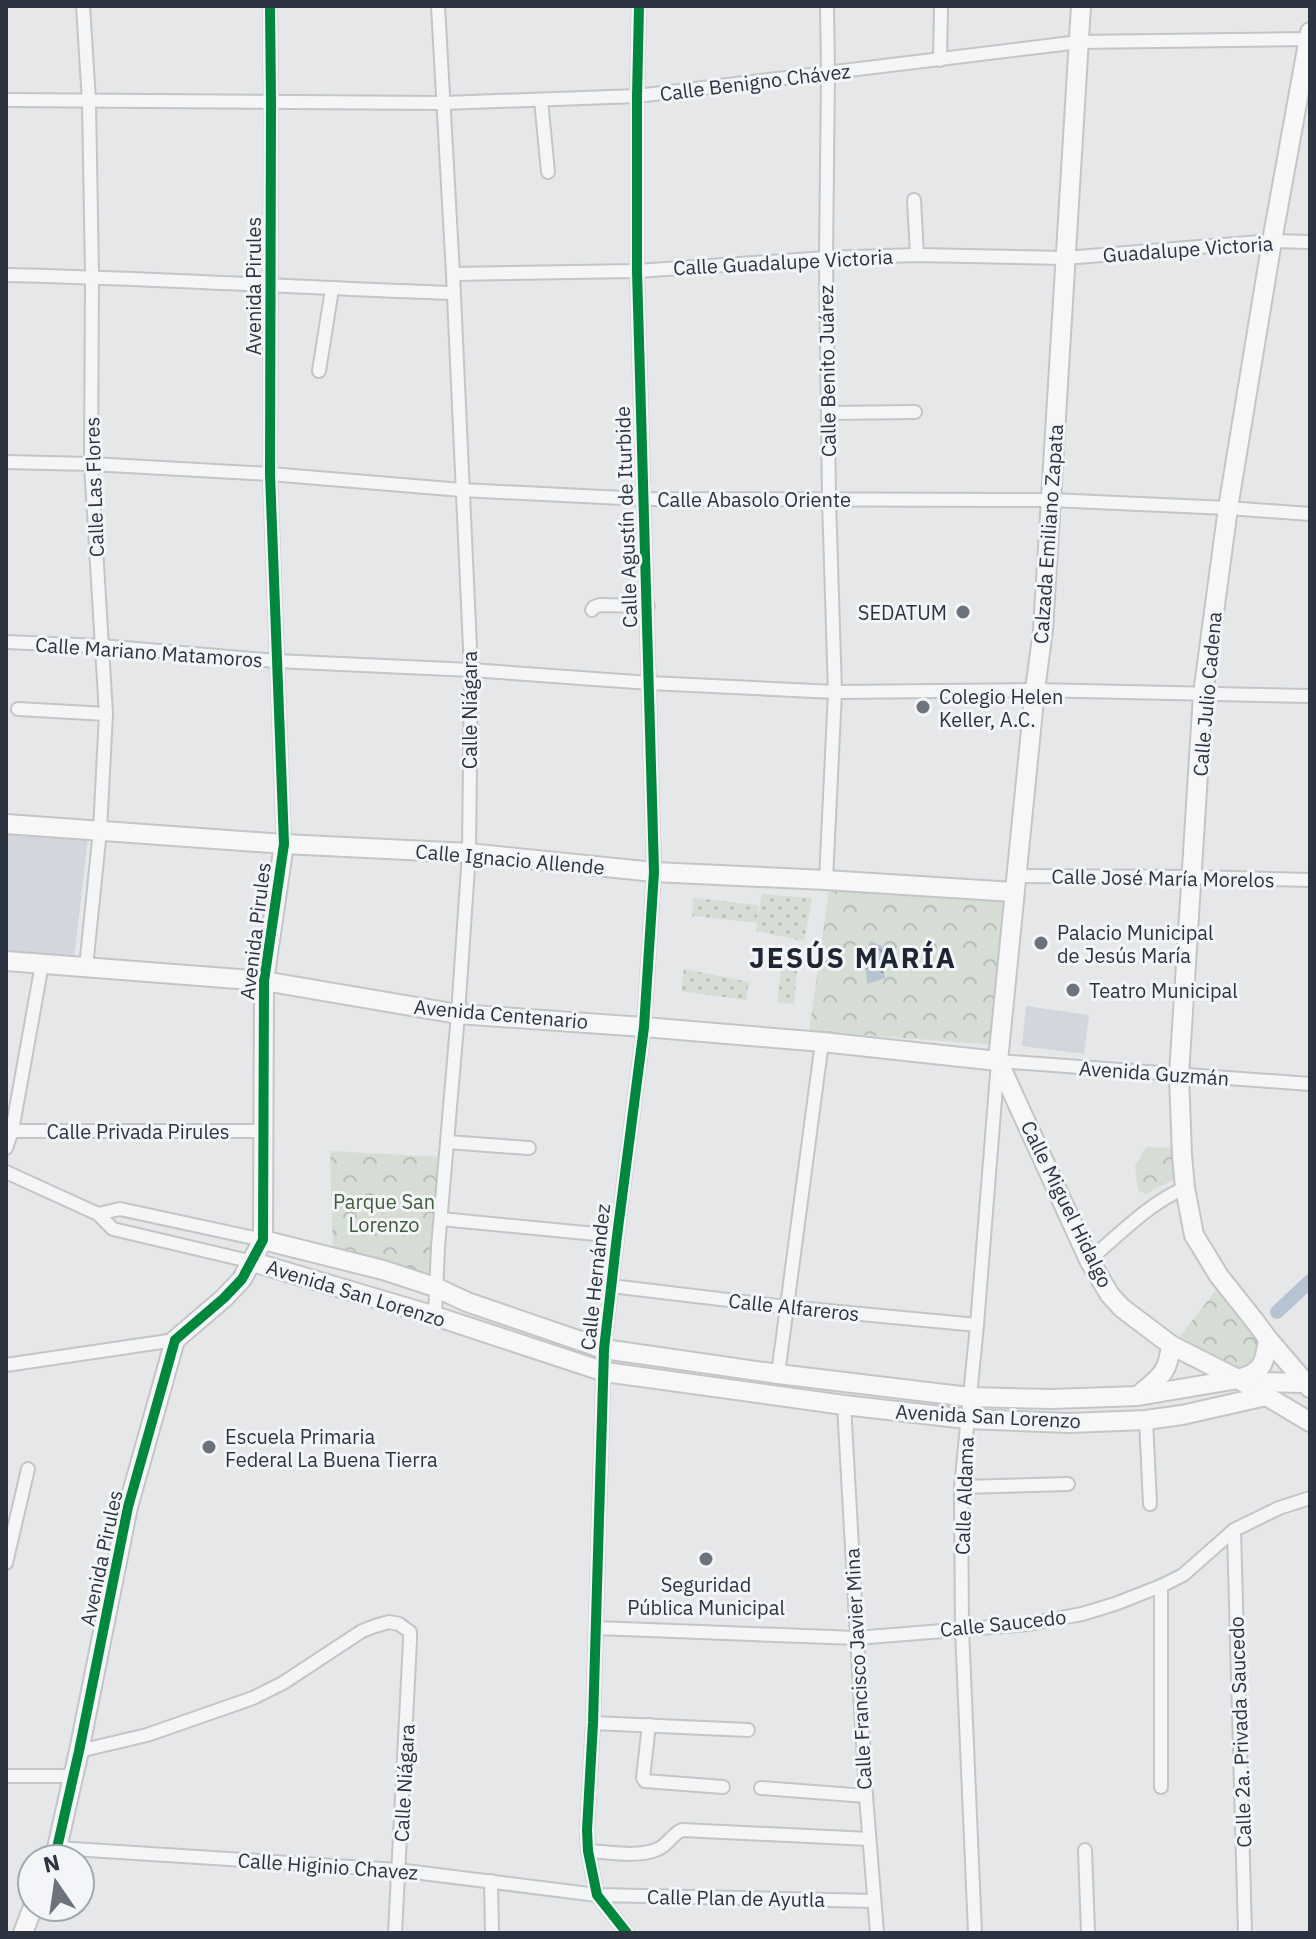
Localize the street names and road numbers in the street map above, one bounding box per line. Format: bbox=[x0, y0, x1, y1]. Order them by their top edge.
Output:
street label: Calle Benigno Chávez bbox=[658, 57, 852, 107]
street label: Avenida Pirules bbox=[240, 217, 267, 355]
street label: Guadalupe Victoria bbox=[1102, 230, 1274, 268]
street label: Calle Guadalupe Victoria bbox=[672, 243, 894, 281]
street label: Calle Benito Juárez bbox=[812, 285, 842, 457]
street label: Calle Agustín de Iturbide bbox=[609, 406, 643, 628]
street label: Calle Las Flores bbox=[78, 416, 110, 558]
street label: Calzada Emiliano Zapata bbox=[1027, 423, 1069, 645]
street label: Calle Abasolo Oriente bbox=[657, 486, 851, 513]
street label: Calle Julio Cadena bbox=[1186, 610, 1228, 777]
street label: Calle Mariano Matamoros bbox=[34, 631, 264, 673]
street label: Calle Niágara bbox=[456, 650, 483, 769]
street label: Calle Ignacio Allende bbox=[414, 837, 606, 881]
street label: Avenida Pirules bbox=[233, 861, 277, 1001]
street label: Calle José María Morelos bbox=[1051, 863, 1275, 893]
street label: Avenida Centenario bbox=[413, 993, 589, 1035]
street label: Avenida Guzmán bbox=[1078, 1054, 1230, 1092]
street label: Calle Miguel Hidalgo bbox=[1015, 1116, 1119, 1292]
street label: Calle Privada Pirules bbox=[46, 1118, 230, 1145]
street label: Calle Hernández bbox=[574, 1202, 616, 1352]
street label: Avenida San Lorenzo bbox=[263, 1253, 449, 1333]
street label: Calle Alfareros bbox=[727, 1287, 861, 1327]
street label: Avenida San Lorenzo bbox=[895, 1398, 1081, 1434]
street label: Calle Aldama bbox=[948, 1436, 980, 1556]
street label: Avenida Pirules bbox=[73, 1487, 129, 1629]
street label: Calle Francisco Javier Mina bbox=[838, 1547, 878, 1791]
street label: Calle Saucedo bbox=[938, 1603, 1068, 1643]
street label: Calle 2a. Privada Saucedo bbox=[1222, 1616, 1258, 1848]
street label: Calle Niágara bbox=[387, 1723, 421, 1843]
street label: Calle Higinio Chavez bbox=[237, 1846, 419, 1886]
street label: Calle Plan de Ayutla bbox=[647, 1883, 826, 1913]

